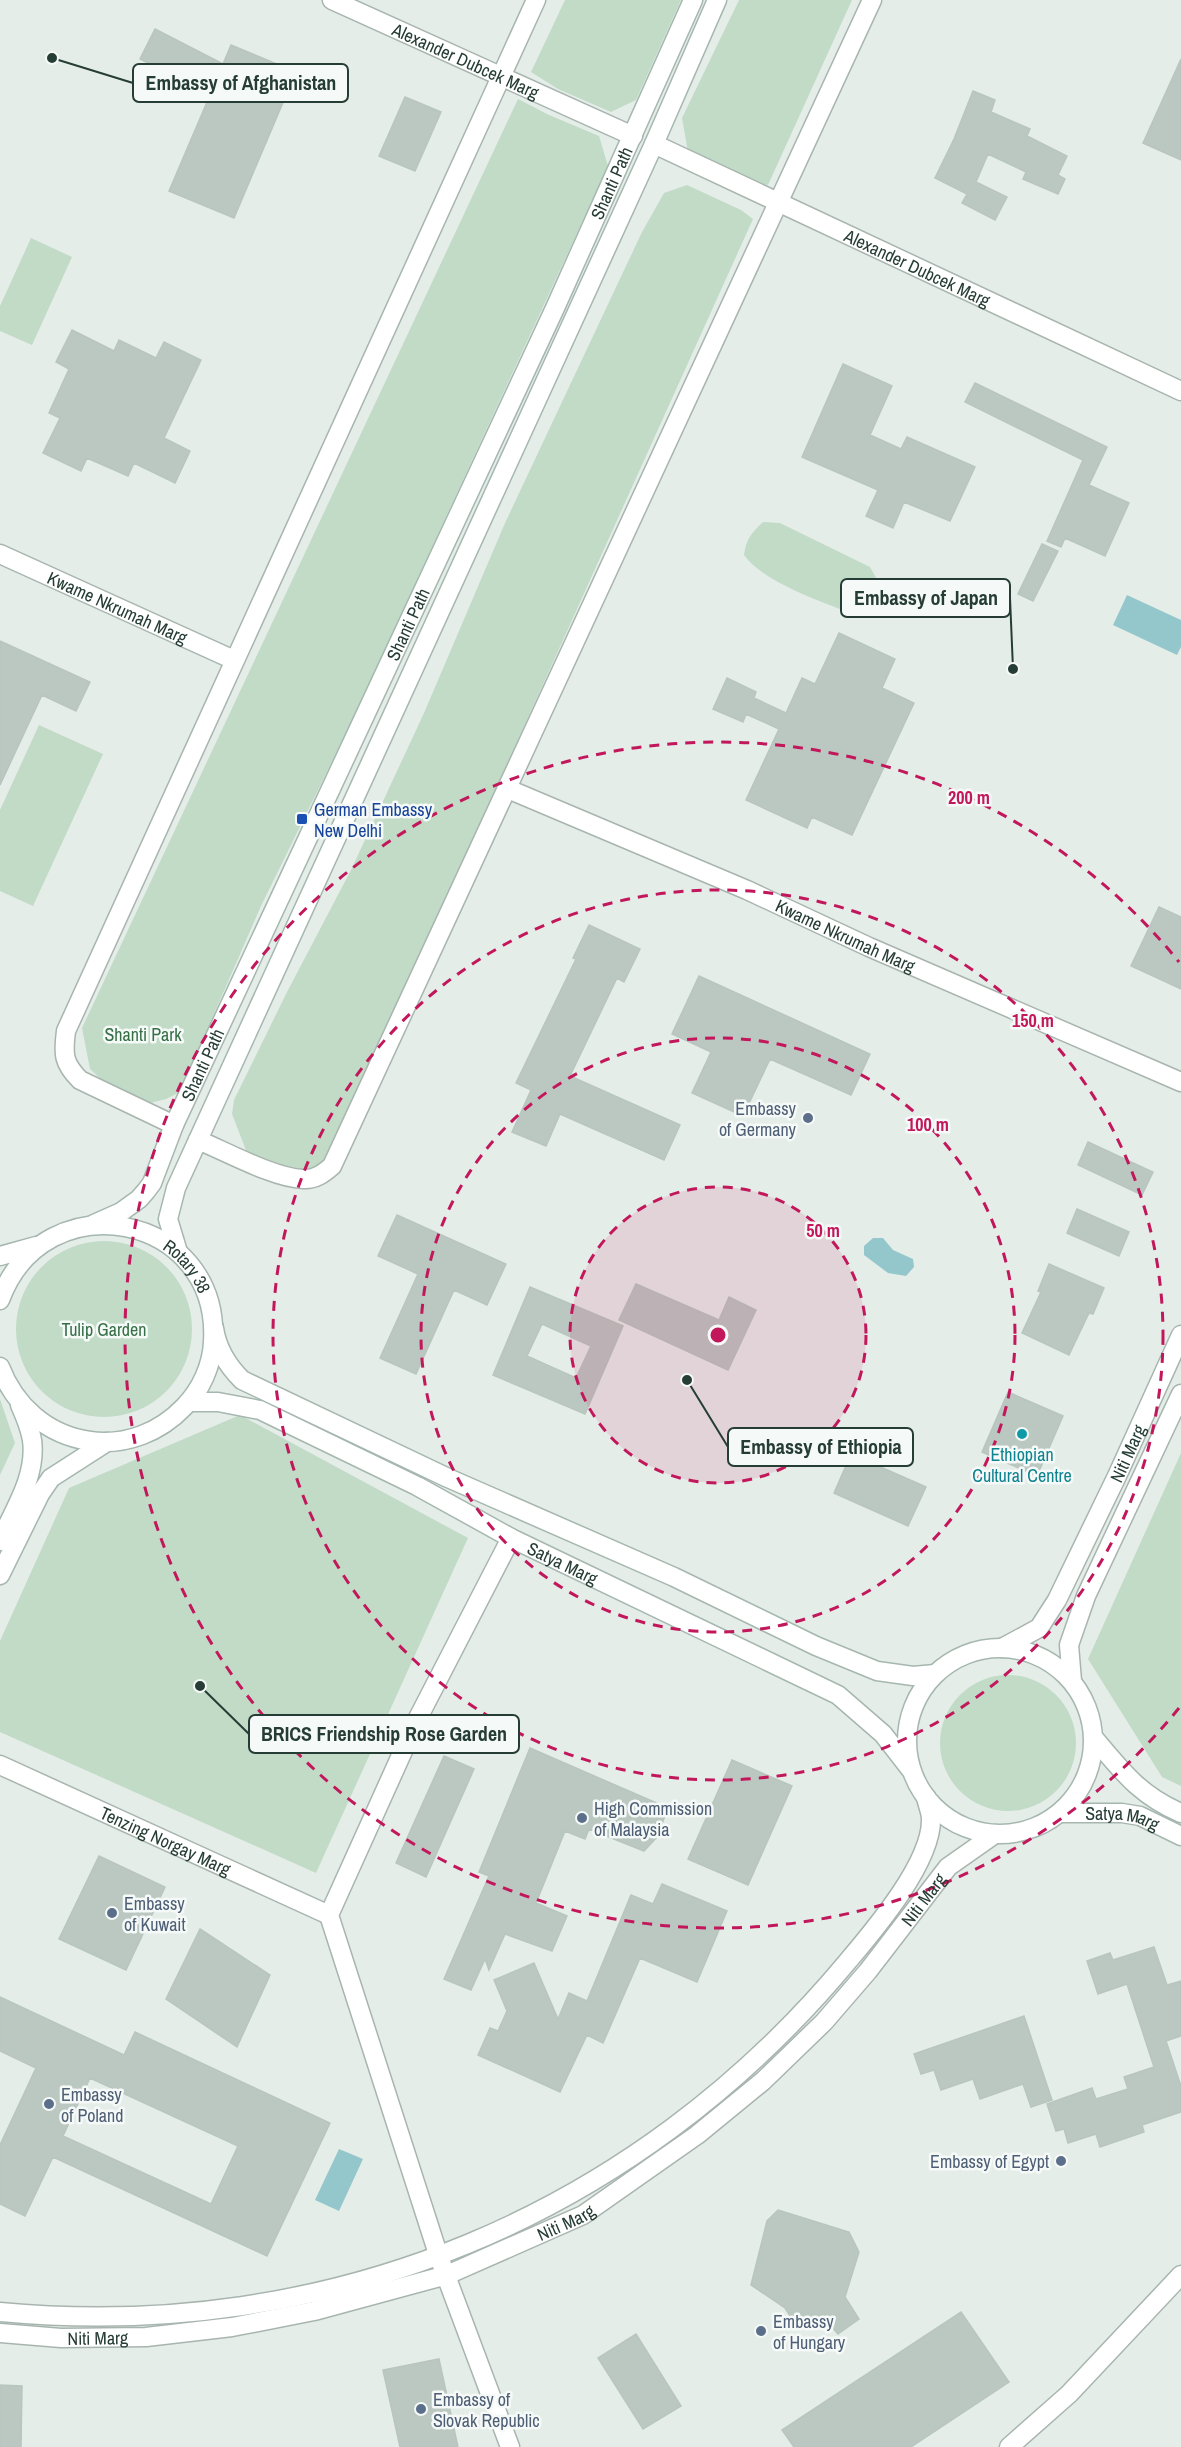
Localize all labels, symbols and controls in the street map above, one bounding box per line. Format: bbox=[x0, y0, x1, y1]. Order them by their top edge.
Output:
street label: Alexander Dubcek Marg bbox=[388, 16, 544, 105]
callout: Embassy of Afghanistan bbox=[133, 64, 348, 102]
text: Embassy of Afghanistan bbox=[146, 69, 336, 96]
street label: Shanti Path bbox=[584, 143, 638, 223]
street label: Alexander Dubcek Marg bbox=[840, 222, 995, 313]
street label: Kwame Nkrumah Marg bbox=[44, 565, 192, 650]
callout: Embassy of Japan bbox=[841, 579, 1010, 617]
street label: Shanti Path bbox=[380, 584, 435, 664]
text: Embassy of Japan bbox=[854, 584, 998, 611]
text: 200 m bbox=[948, 785, 990, 810]
place label: German Embassy New Delhi bbox=[314, 797, 433, 843]
marker: German Embassy New Delhi bbox=[295, 812, 309, 826]
street label: Kwame Nkrumah Marg bbox=[772, 893, 920, 978]
text: 150 m bbox=[1012, 1008, 1054, 1033]
park label: Shanti Park bbox=[104, 1022, 182, 1047]
street label: Shanti Path bbox=[174, 1024, 230, 1105]
place label: Embassy of Germany bbox=[719, 1096, 797, 1142]
marker: Embassy of Germany bbox=[801, 1111, 815, 1125]
text: 100 m bbox=[907, 1112, 949, 1137]
text: 50 m bbox=[806, 1218, 840, 1243]
street label: Rotary 38 bbox=[158, 1233, 217, 1297]
park label: Tulip Garden bbox=[62, 1317, 146, 1342]
centre of rings bbox=[708, 1325, 728, 1345]
street label: Niti Marg bbox=[1103, 1420, 1152, 1486]
marker: Ethiopian Cultural Centre bbox=[1015, 1427, 1029, 1441]
callout: Embassy of Ethiopia bbox=[728, 1428, 913, 1466]
text: Embassy of Ethiopia bbox=[740, 1433, 902, 1460]
place label: Ethiopian Cultural Centre bbox=[972, 1442, 1072, 1488]
street label: Satya Marg bbox=[523, 1535, 603, 1591]
callout: BRICS Friendship Rose Garden bbox=[249, 1715, 519, 1753]
text: BRICS Friendship Rose Garden bbox=[261, 1720, 507, 1747]
place label: High Commission of Malaysia bbox=[594, 1796, 712, 1842]
street label: Tenzing Norgay Marg bbox=[96, 1800, 236, 1882]
street label: Satya Marg bbox=[1085, 1801, 1165, 1837]
marker: High Commission of Malaysia bbox=[575, 1811, 589, 1825]
street label: Niti Marg bbox=[895, 1867, 952, 1931]
place label: Embassy of Kuwait bbox=[124, 1891, 186, 1937]
marker: Embassy of Kuwait bbox=[105, 1906, 119, 1920]
place label: Embassy of Poland bbox=[61, 2082, 123, 2128]
marker: Embassy of Poland bbox=[42, 2097, 56, 2111]
place label: Embassy of Egypt bbox=[930, 2149, 1049, 2174]
marker: Embassy of Egypt bbox=[1054, 2154, 1068, 2168]
street label: Niti Marg bbox=[533, 2198, 600, 2246]
place label: Embassy of Hungary bbox=[773, 2309, 846, 2355]
marker: Embassy of Hungary bbox=[754, 2324, 768, 2338]
street label: Niti Marg bbox=[67, 2325, 129, 2350]
place label: Embassy of Slovak Republic bbox=[433, 2387, 540, 2433]
marker: Embassy of Slovak Republic bbox=[414, 2402, 428, 2416]

